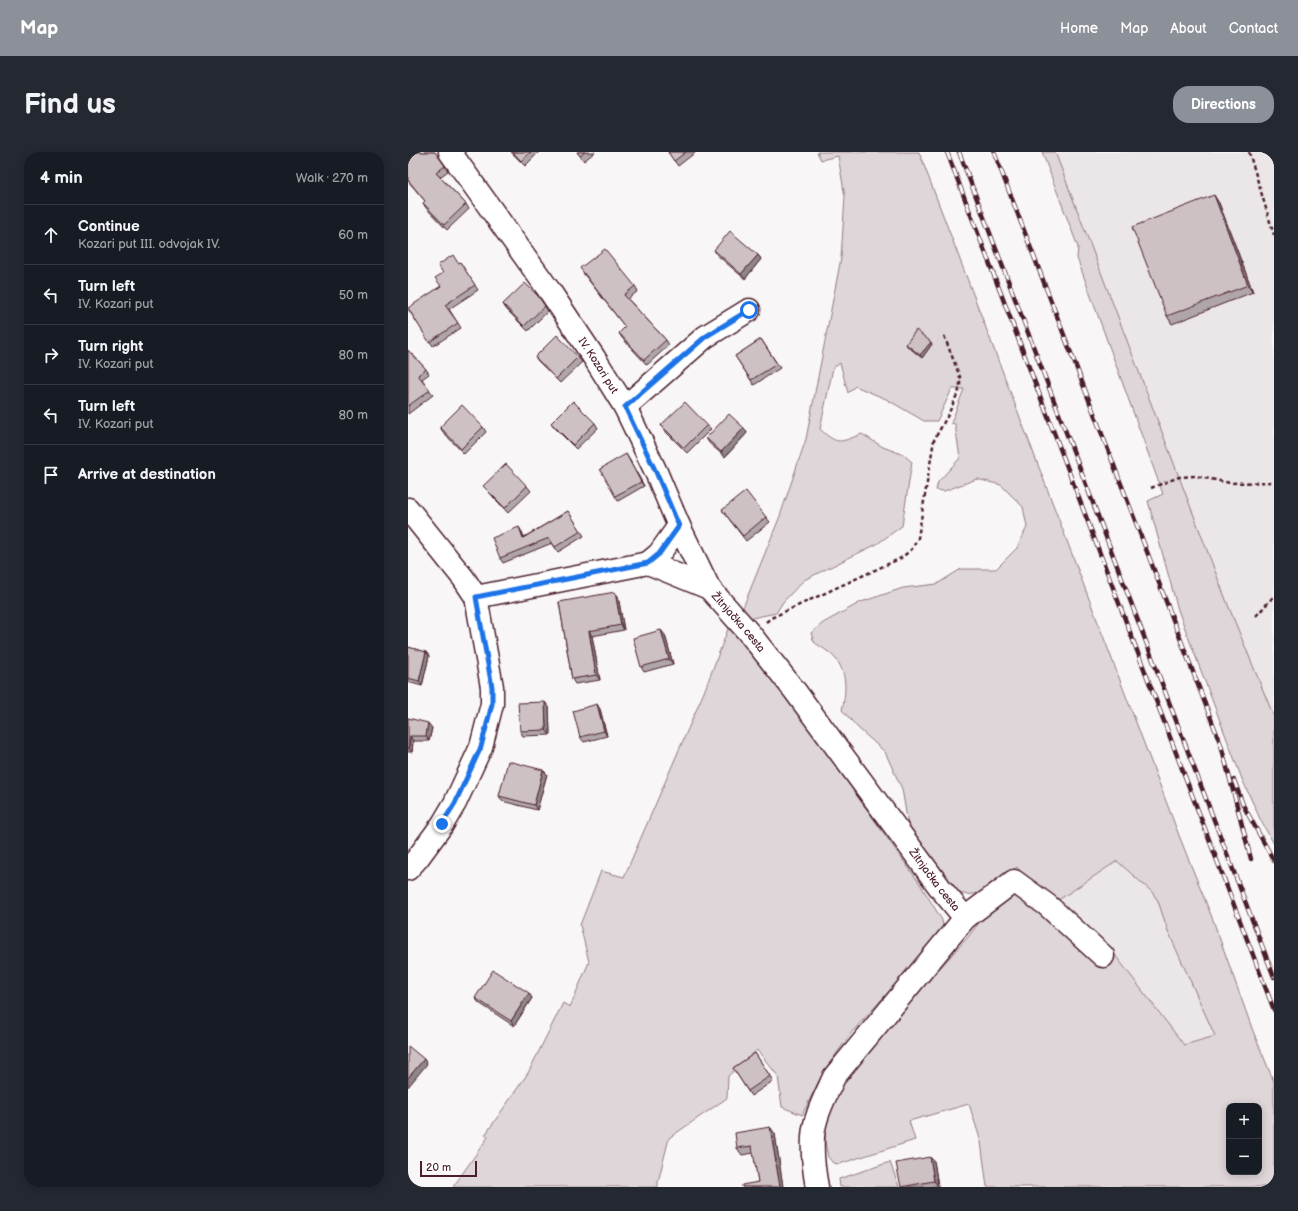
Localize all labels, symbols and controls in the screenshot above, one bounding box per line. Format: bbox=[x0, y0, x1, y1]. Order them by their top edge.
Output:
text: Map bbox=[20, 17, 58, 40]
text: Home bbox=[1060, 20, 1098, 37]
text: Map bbox=[1120, 20, 1148, 37]
text: About bbox=[1170, 20, 1207, 37]
text: Contact bbox=[1229, 20, 1278, 37]
button: Directions bbox=[1173, 86, 1274, 123]
text: Find us bbox=[24, 88, 116, 121]
text: 4 min bbox=[40, 168, 83, 188]
text: Walk · 270 m bbox=[296, 170, 368, 186]
text: Continue bbox=[78, 217, 140, 236]
icon: ahead bbox=[40, 224, 62, 246]
text: 60 m bbox=[338, 227, 368, 243]
text: Kozari put III. odvojak IV. bbox=[78, 236, 220, 252]
text: Turn left bbox=[78, 277, 135, 296]
icon: left bbox=[40, 284, 62, 306]
text: 50 m bbox=[339, 287, 368, 303]
text: IV. Kozari put bbox=[78, 296, 154, 312]
route start bbox=[740, 301, 758, 319]
street label: IV. Kozari put bbox=[575, 335, 621, 397]
text: Turn right bbox=[78, 337, 143, 356]
icon: right bbox=[40, 344, 62, 366]
text: 80 m bbox=[339, 347, 368, 363]
text: IV. Kozari put bbox=[78, 356, 154, 372]
text: Turn left bbox=[78, 397, 135, 416]
icon: left bbox=[40, 404, 62, 426]
text: 80 m bbox=[339, 407, 368, 423]
text: IV. Kozari put bbox=[78, 416, 154, 432]
icon: arrive bbox=[40, 464, 62, 486]
text: Arrive at destination bbox=[78, 465, 216, 484]
street label: Žitnjačka cesta bbox=[708, 588, 768, 655]
route end bbox=[433, 815, 451, 833]
street label: Žitnjačka cesta bbox=[906, 845, 962, 914]
map controls bbox=[1226, 1103, 1262, 1175]
button: + bbox=[1226, 1103, 1262, 1139]
button: − bbox=[1226, 1139, 1262, 1175]
scale bar bbox=[420, 1159, 477, 1178]
text: 20 m bbox=[426, 1161, 451, 1174]

